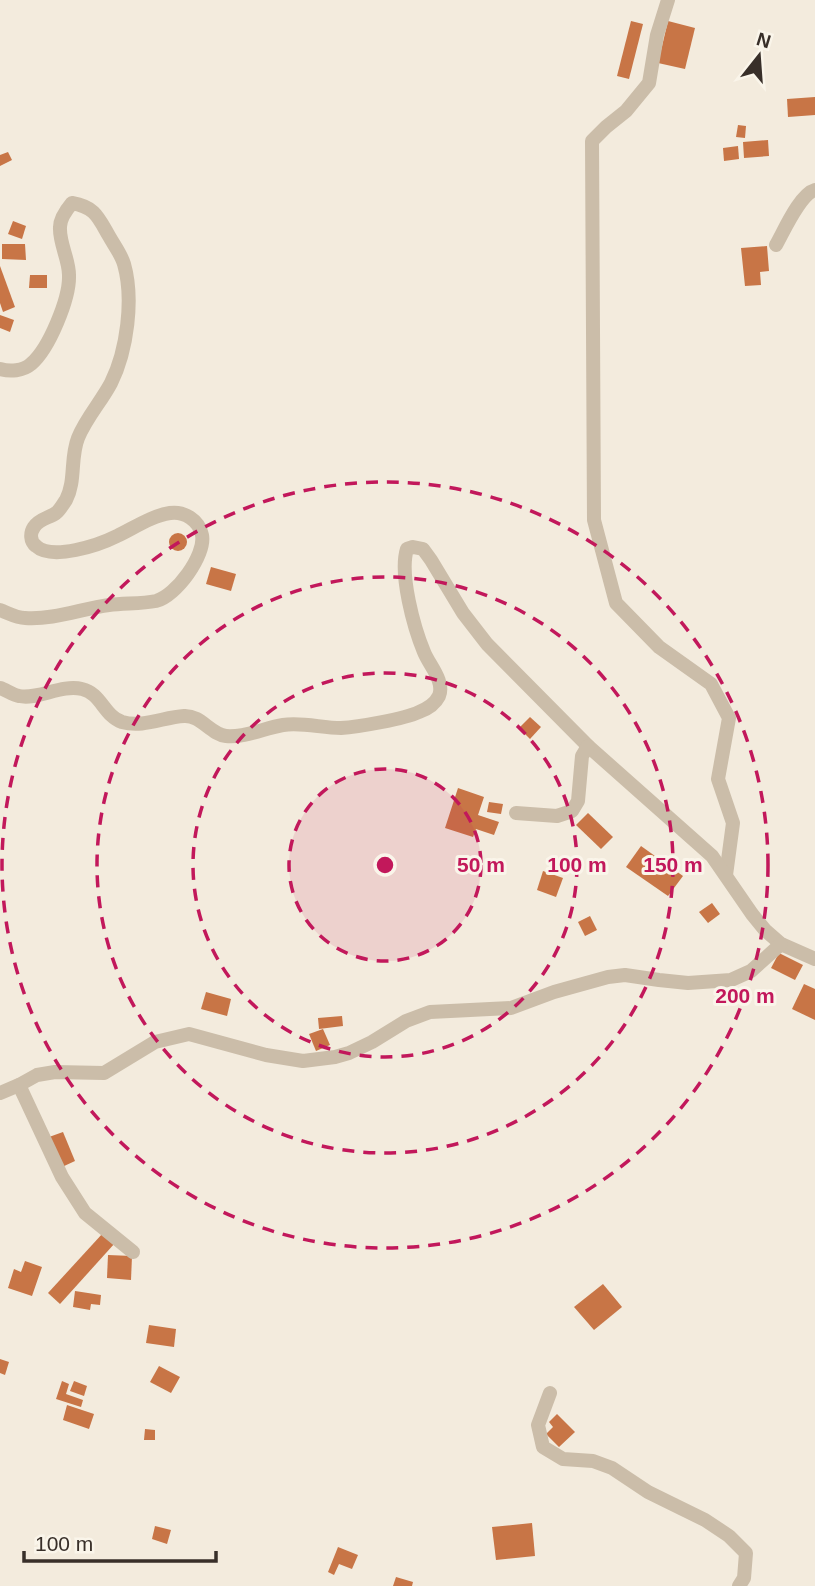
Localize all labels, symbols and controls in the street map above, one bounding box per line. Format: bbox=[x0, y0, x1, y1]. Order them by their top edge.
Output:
north arrow bbox=[724, 21, 794, 91]
text: N bbox=[754, 28, 773, 52]
centre of rings bbox=[373, 853, 397, 877]
text: 50 m bbox=[457, 853, 505, 876]
text: 100 m bbox=[547, 853, 607, 876]
text: 150 m bbox=[643, 853, 703, 876]
text: 200 m bbox=[715, 984, 775, 1007]
scale bar bbox=[24, 1520, 217, 1564]
text: 100 m bbox=[35, 1532, 93, 1555]

